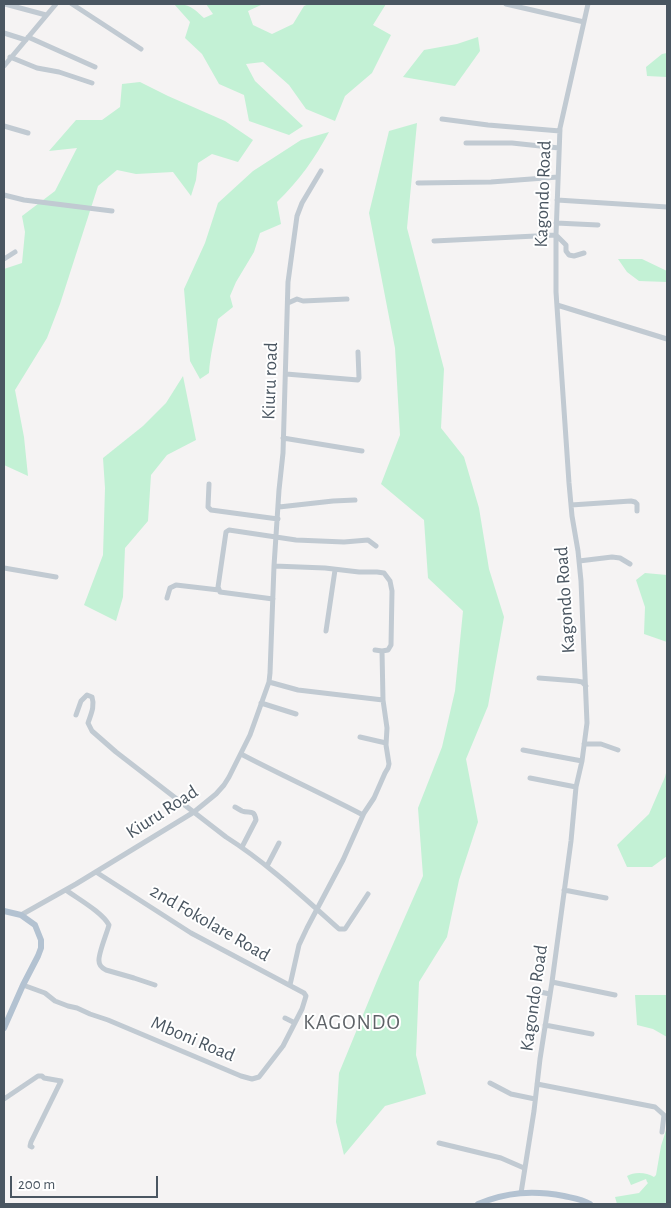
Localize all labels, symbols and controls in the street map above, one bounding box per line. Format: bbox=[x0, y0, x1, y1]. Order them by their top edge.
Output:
street label: Kagondo Road bbox=[530, 140, 556, 248]
street label: Kiuru road bbox=[257, 342, 283, 420]
street label: Kagondo Road bbox=[550, 546, 580, 654]
street label: Kiuru Road bbox=[122, 780, 202, 844]
street label: 2nd Fokolare Road bbox=[146, 879, 274, 967]
street label: Kagondo Road bbox=[515, 943, 553, 1053]
district label: KAGONDO bbox=[302, 1010, 402, 1036]
street label: Mboni Road bbox=[147, 1011, 239, 1067]
scale bar bbox=[12, 1166, 160, 1198]
text: 200 m bbox=[18, 1177, 55, 1192]

